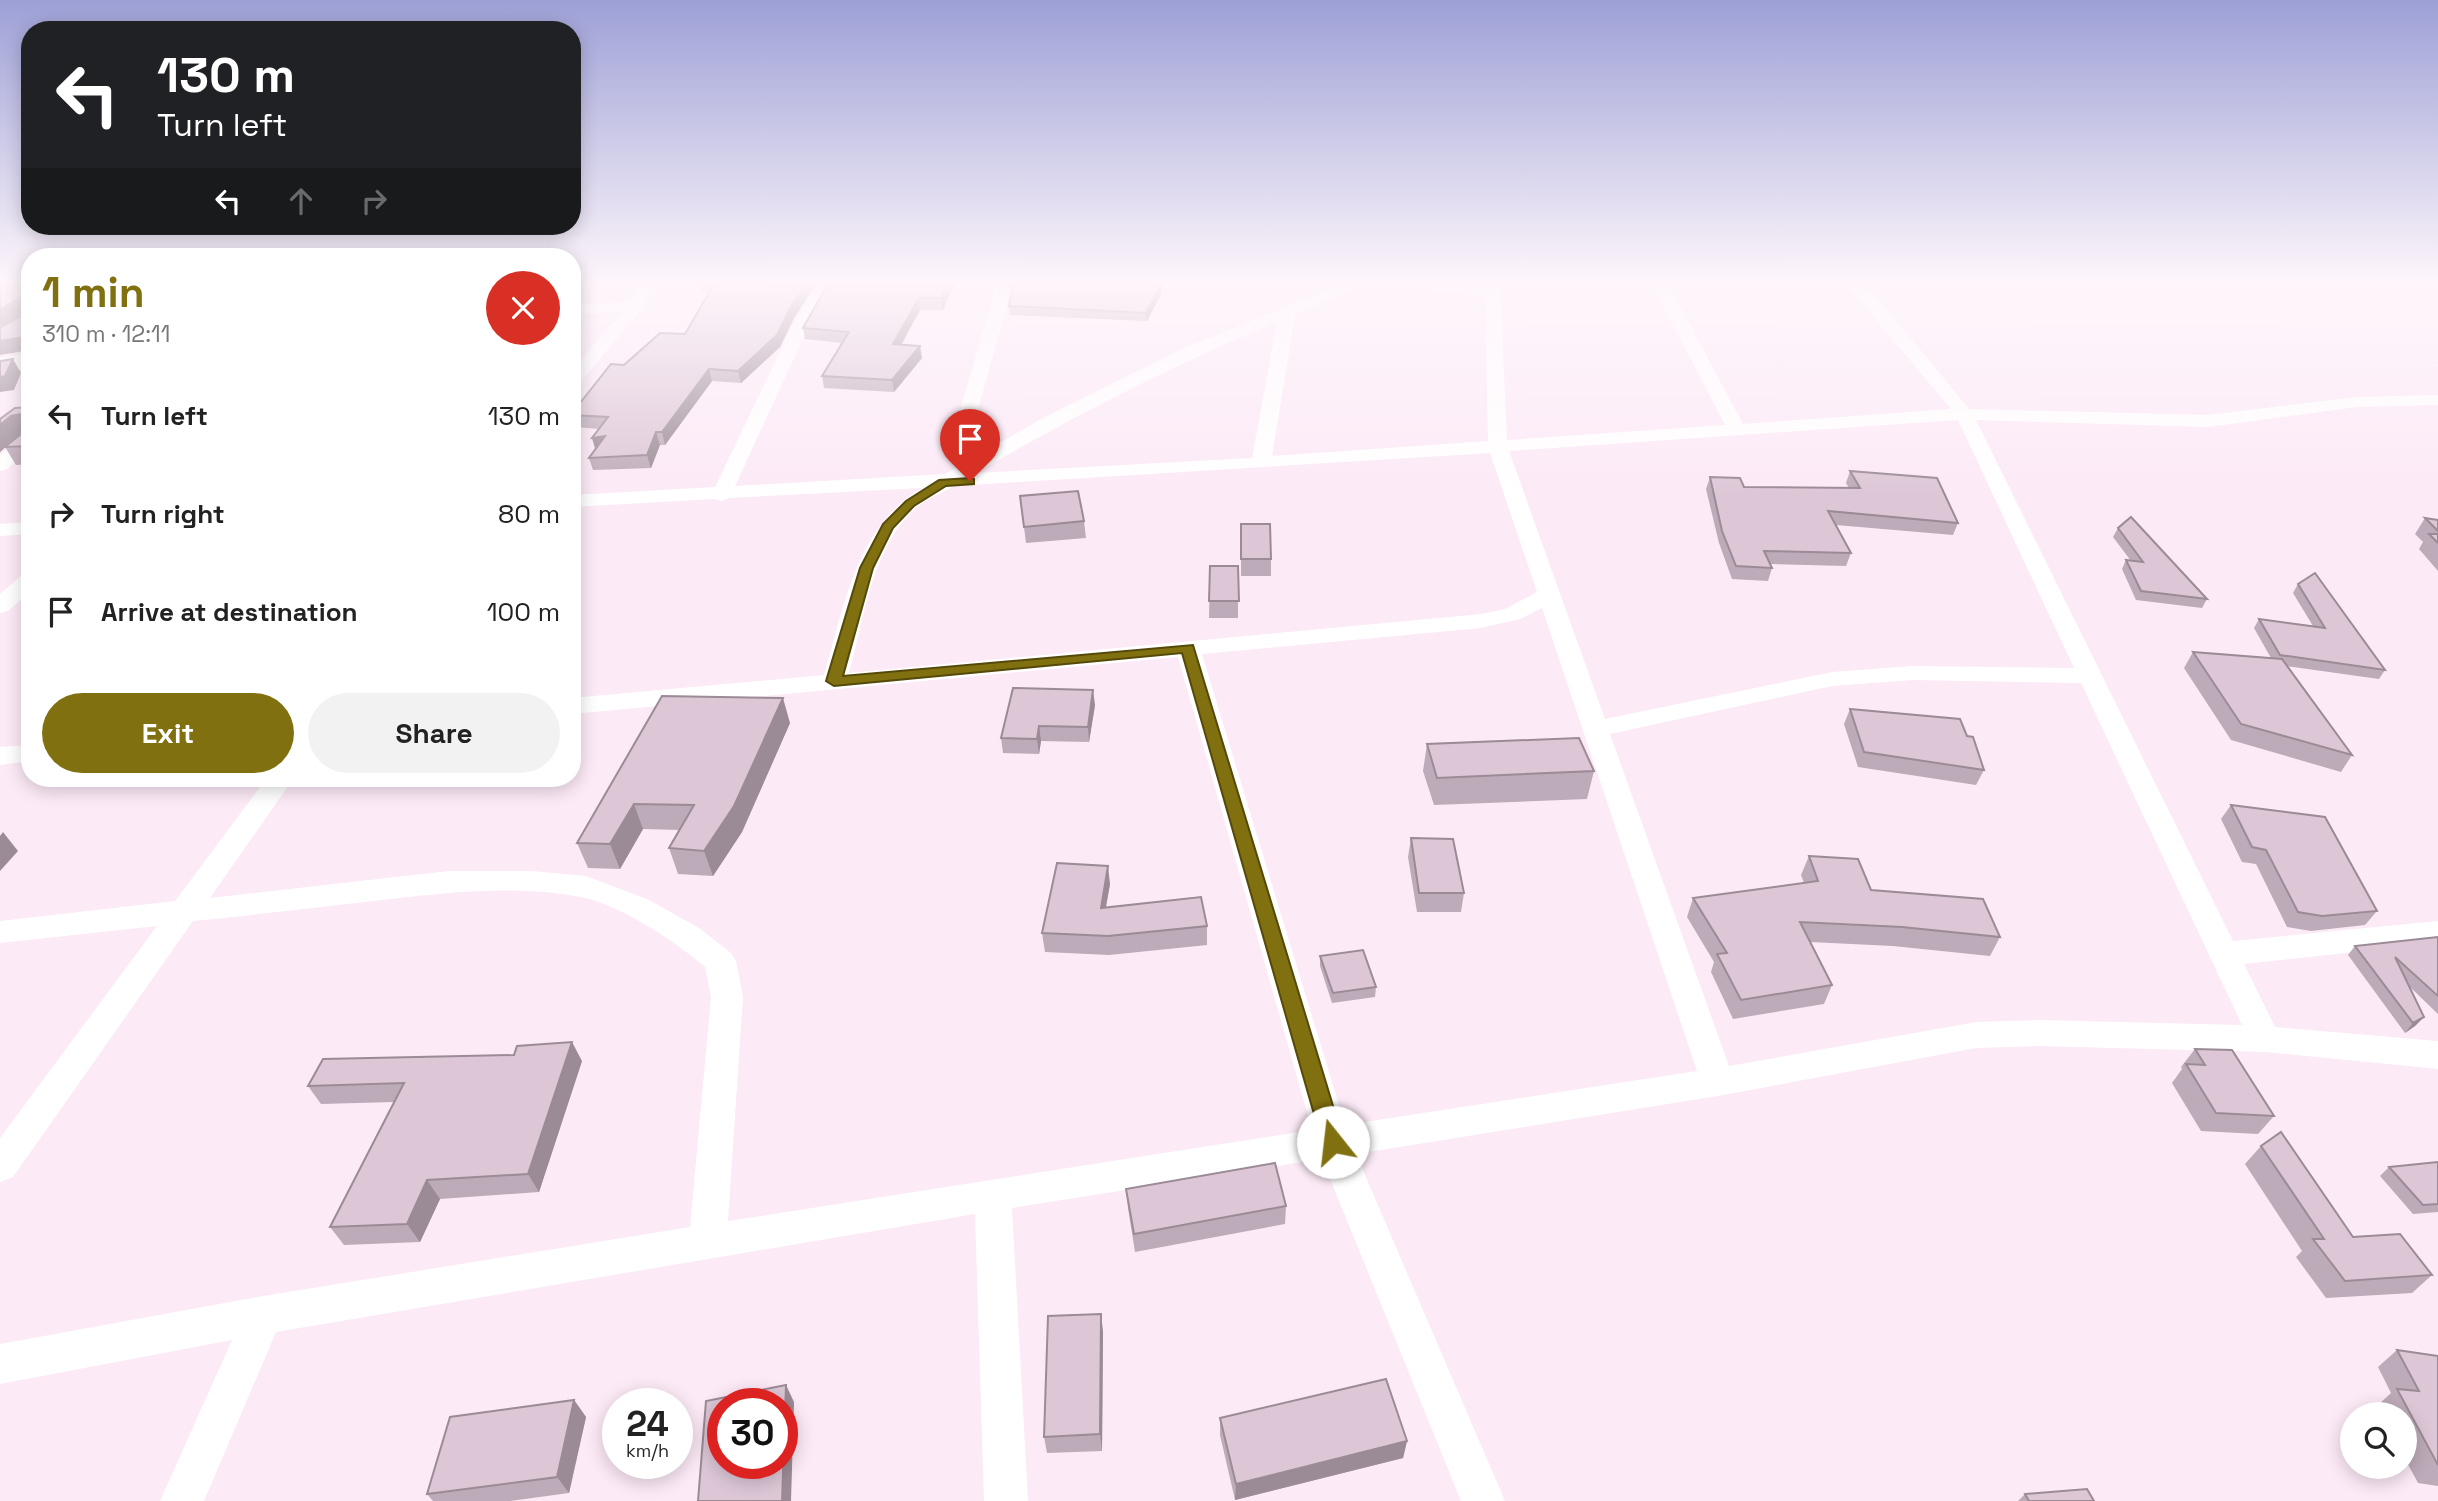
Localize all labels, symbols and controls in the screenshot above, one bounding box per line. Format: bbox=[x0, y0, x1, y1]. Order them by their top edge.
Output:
text: 130 m bbox=[157, 44, 295, 106]
icon: left bbox=[42, 49, 133, 140]
text: Turn left bbox=[157, 105, 287, 145]
icon: left bbox=[209, 182, 247, 220]
icon: ahead bbox=[282, 182, 320, 220]
icon: right bbox=[355, 182, 393, 220]
text: 1 min bbox=[42, 266, 145, 319]
button: close bbox=[486, 271, 560, 345]
text: 310 m · 12:11 bbox=[42, 319, 170, 349]
icon: left bbox=[42, 397, 80, 435]
text: Turn left bbox=[101, 399, 208, 433]
text: 130 m bbox=[488, 399, 560, 433]
pin bbox=[940, 409, 1000, 481]
icon: arrive bbox=[951, 420, 989, 458]
icon: right bbox=[42, 495, 80, 533]
text: Turn right bbox=[101, 497, 225, 531]
text: 80 m bbox=[498, 497, 560, 531]
icon: arrive bbox=[42, 593, 80, 631]
text: Arrive at destination bbox=[101, 595, 358, 629]
text: 100 m bbox=[487, 595, 560, 629]
button: Exit bbox=[42, 693, 294, 773]
button: Share bbox=[308, 693, 560, 773]
position arrow bbox=[1296, 1105, 1370, 1179]
speed limit sign: 30 bbox=[707, 1388, 798, 1479]
text: 24 bbox=[626, 1402, 669, 1446]
map controls bbox=[2340, 1402, 2417, 1479]
button: search bbox=[2340, 1402, 2417, 1479]
text: km/h bbox=[626, 1439, 669, 1462]

